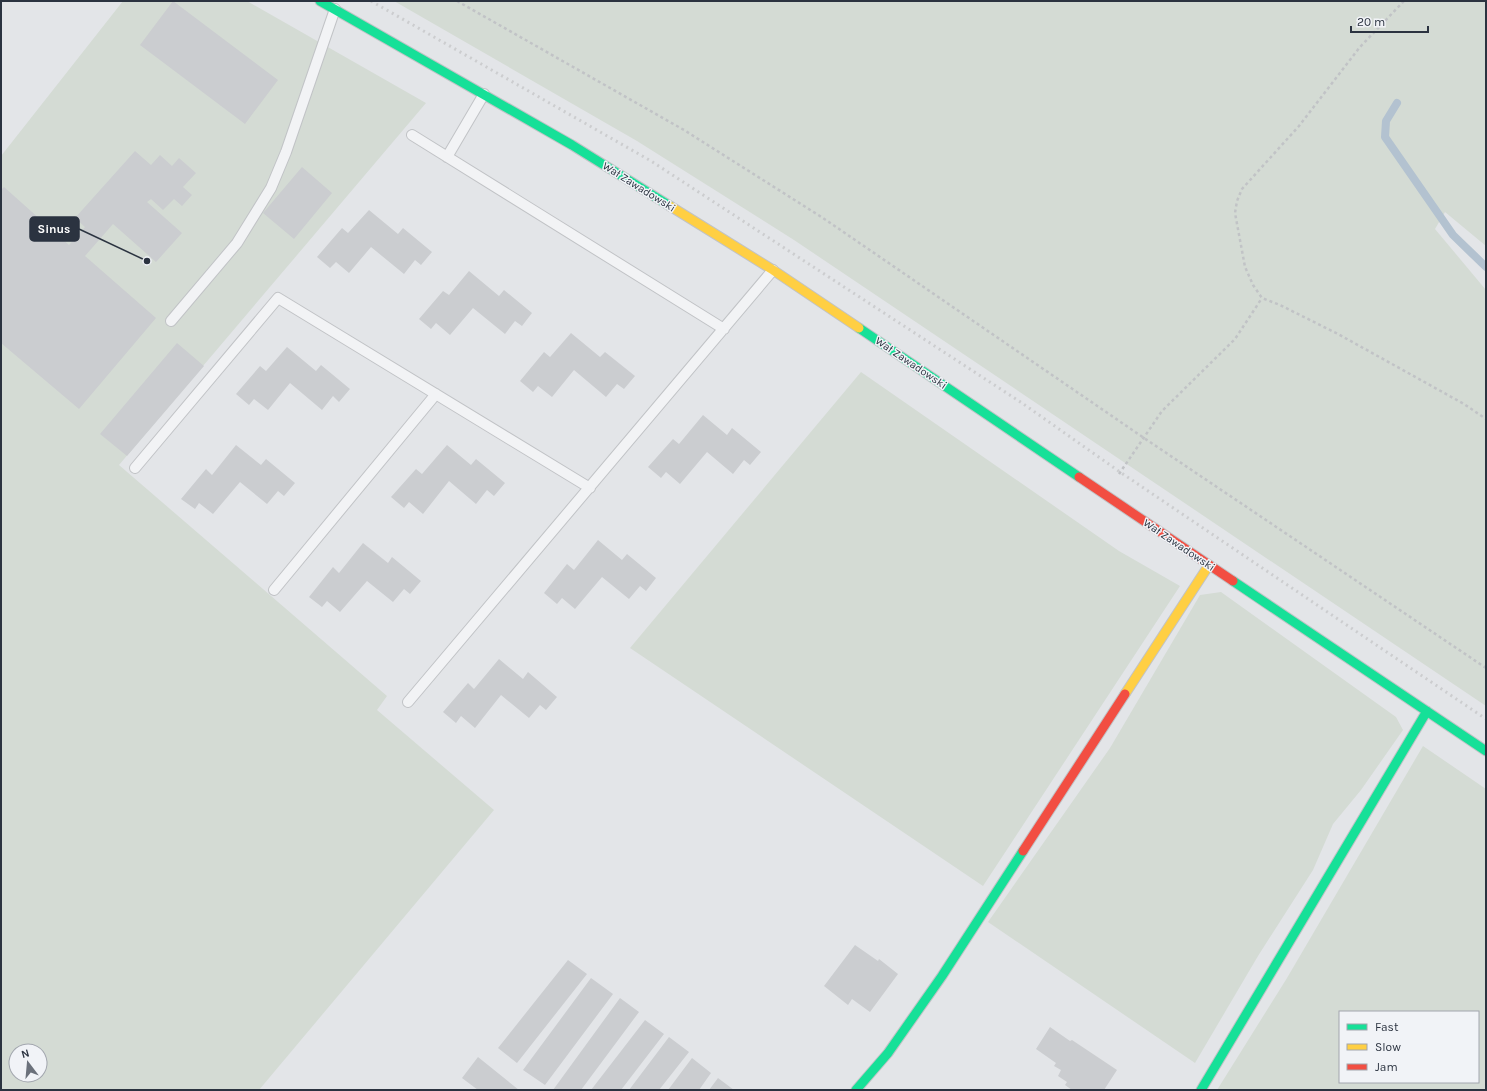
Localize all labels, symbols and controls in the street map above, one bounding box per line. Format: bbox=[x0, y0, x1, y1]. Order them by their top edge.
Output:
scale bar bbox=[1351, 8, 1428, 34]
text: 20 m bbox=[1357, 15, 1385, 29]
street label: Wał Zawadowski bbox=[600, 159, 678, 215]
callout: Sinus bbox=[30, 217, 79, 241]
text: Sinus bbox=[38, 222, 70, 236]
street label: Wał Zawadowski bbox=[873, 334, 949, 392]
street label: Wał Zawadowski bbox=[1141, 516, 1217, 574]
legend bbox=[1339, 1011, 1479, 1083]
text: Fast bbox=[1375, 1020, 1399, 1034]
text: Slow bbox=[1375, 1040, 1401, 1054]
north arrow bbox=[8, 1043, 48, 1083]
text: N bbox=[20, 1047, 31, 1061]
text: Jam bbox=[1375, 1060, 1398, 1074]

